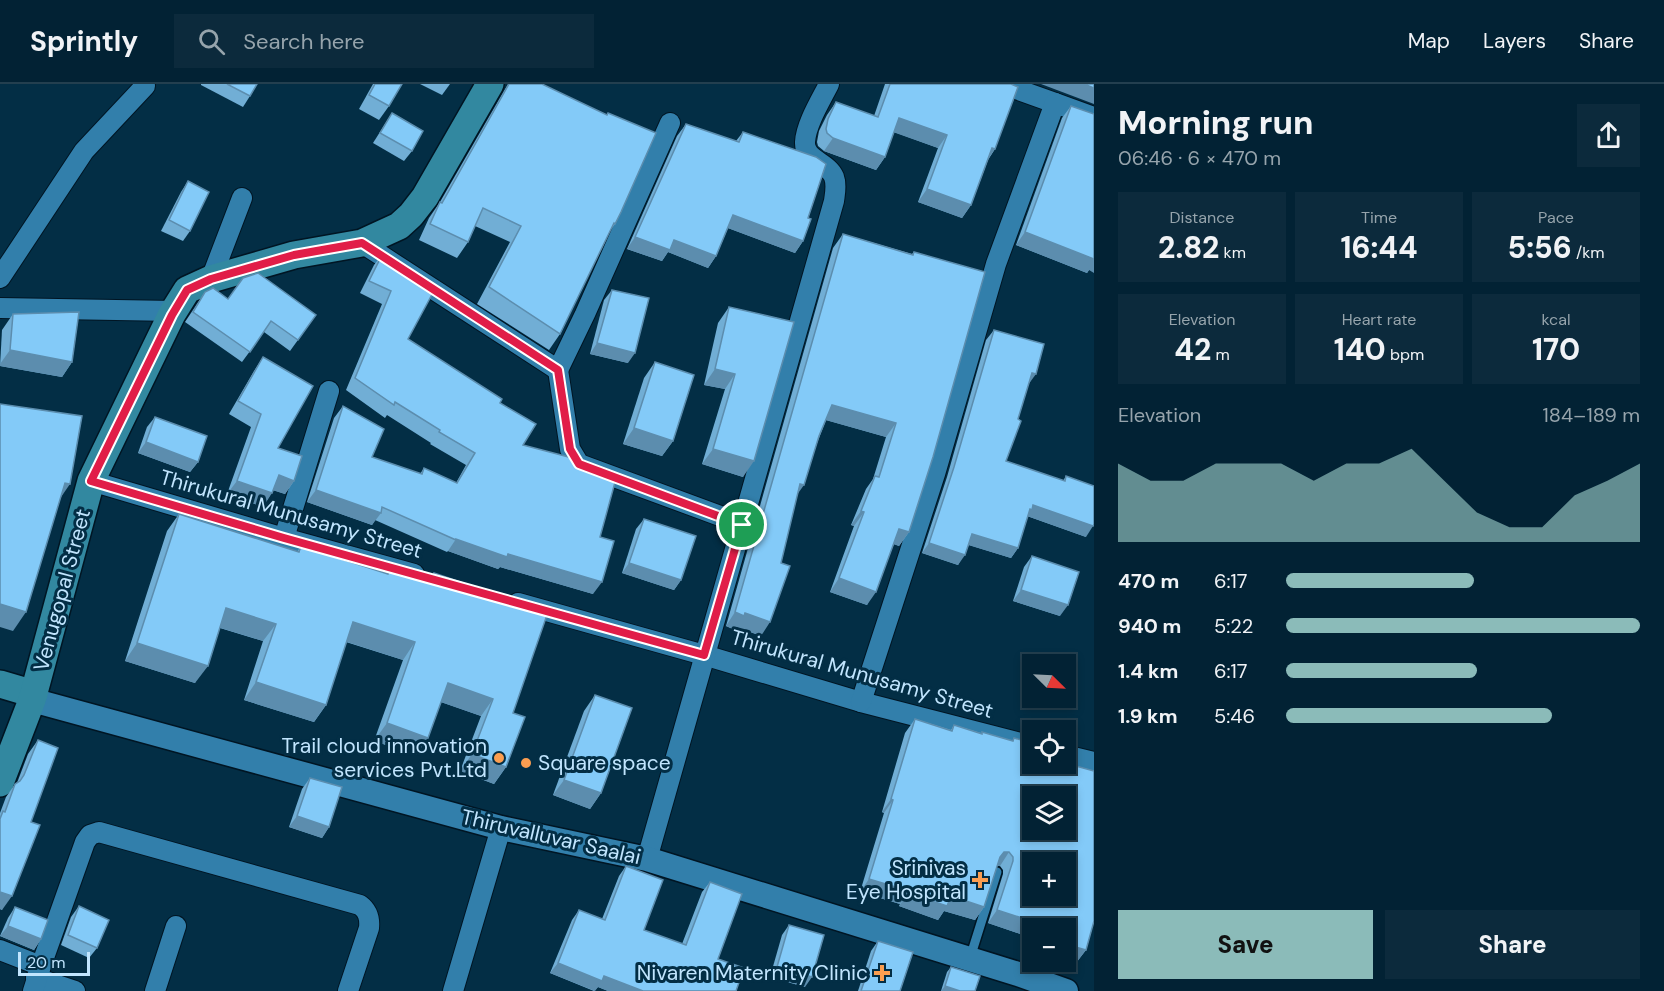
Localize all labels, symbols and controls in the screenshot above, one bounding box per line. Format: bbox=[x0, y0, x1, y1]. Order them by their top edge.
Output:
search box bbox=[174, 14, 594, 68]
text: Sprintly bbox=[30, 23, 138, 60]
icon: search bbox=[195, 25, 228, 58]
text: Search here bbox=[243, 27, 365, 56]
text: Map bbox=[1408, 27, 1450, 55]
text: Layers bbox=[1483, 27, 1546, 55]
text: Share bbox=[1579, 27, 1634, 55]
text: Morning run bbox=[1118, 101, 1313, 144]
button: share bbox=[1577, 104, 1640, 167]
text: 06:46 · 6 × 470 m bbox=[1118, 145, 1281, 171]
text: Distance bbox=[1170, 207, 1234, 228]
text: Time bbox=[1361, 207, 1397, 228]
text: Pace bbox=[1538, 207, 1574, 228]
text: 2.82 bbox=[1158, 228, 1219, 267]
text: 16:44 bbox=[1340, 228, 1418, 267]
text: 5:56 bbox=[1507, 228, 1572, 267]
text: km bbox=[1219, 242, 1246, 263]
text: /km bbox=[1572, 242, 1605, 263]
text: Elevation bbox=[1169, 309, 1235, 330]
text: Heart rate bbox=[1342, 309, 1416, 330]
text: kcal bbox=[1542, 309, 1570, 330]
text: 42 bbox=[1174, 330, 1211, 369]
text: 140 bbox=[1334, 330, 1386, 369]
text: 170 bbox=[1532, 330, 1580, 369]
text: m bbox=[1211, 344, 1230, 365]
text: bpm bbox=[1386, 344, 1424, 365]
text: Elevation bbox=[1118, 402, 1201, 428]
text: 184–189 m bbox=[1543, 402, 1640, 428]
street label: Thirukural Munusamy Street bbox=[157, 463, 425, 565]
pin bbox=[716, 499, 767, 550]
street label: Venugopal Street bbox=[27, 506, 97, 674]
icon: arrive bbox=[725, 508, 758, 541]
text: 470 m bbox=[1118, 568, 1179, 594]
text: 6:17 bbox=[1214, 568, 1248, 594]
text: 940 m bbox=[1118, 613, 1181, 639]
text: 5:22 bbox=[1214, 613, 1253, 639]
street label: Thirukural Munusamy Street bbox=[728, 623, 996, 725]
north arrow bbox=[1022, 654, 1076, 708]
map controls bbox=[1022, 654, 1076, 972]
text: 1.4 km bbox=[1118, 658, 1178, 684]
text: 6:17 bbox=[1214, 658, 1248, 684]
text: 1.9 km bbox=[1118, 703, 1178, 729]
text: 5:46 bbox=[1214, 703, 1255, 729]
button: locate bbox=[1022, 720, 1076, 774]
place label: Trail cloud innovation services Pvt.Ltd bbox=[281, 732, 487, 784]
place label: Square space bbox=[538, 749, 671, 777]
marker: Trail cloud innovation services Pvt.Ltd bbox=[492, 751, 506, 765]
marker: Square space bbox=[519, 756, 533, 770]
button: layers bbox=[1022, 786, 1076, 840]
street label: Thiruvalluvar Saalai bbox=[458, 803, 644, 871]
button: + bbox=[1022, 852, 1076, 906]
place label: Srinivas Eye Hospital bbox=[846, 854, 966, 906]
marker: Srinivas Eye Hospital bbox=[971, 871, 989, 889]
button: Save bbox=[1118, 910, 1373, 979]
button: Share bbox=[1385, 910, 1640, 979]
button: − bbox=[1022, 918, 1076, 972]
scale bar bbox=[18, 949, 90, 976]
text: 20 m bbox=[27, 952, 66, 973]
place label: Nivaren Maternity Clinic bbox=[637, 959, 868, 987]
marker: Nivaren Maternity Clinic bbox=[873, 964, 891, 982]

